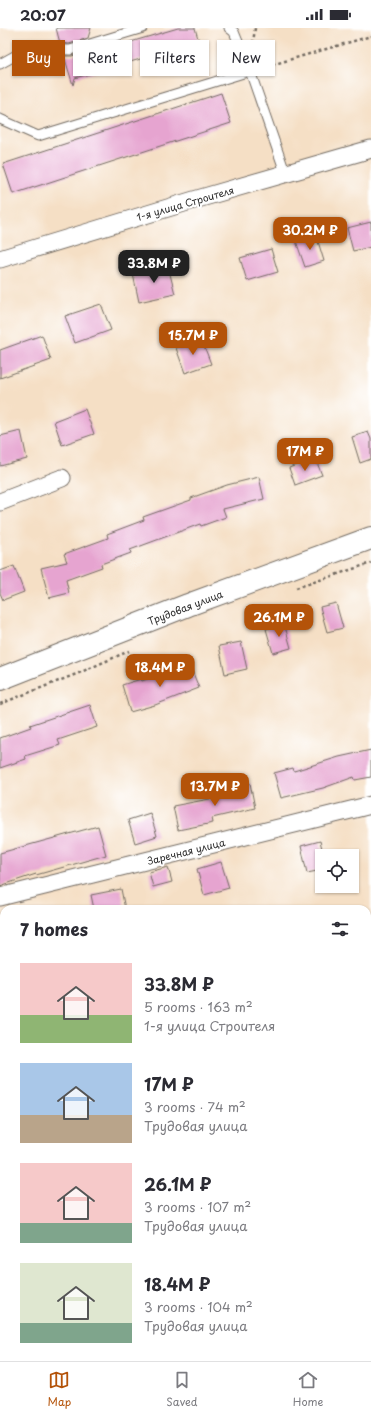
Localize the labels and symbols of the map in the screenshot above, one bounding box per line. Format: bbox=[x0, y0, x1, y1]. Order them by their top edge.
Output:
street label: 1-я улица Строителя bbox=[134, 182, 236, 224]
pin: 30.2M ₽ bbox=[273, 217, 347, 251]
pin: 33.8M ₽ bbox=[117, 250, 191, 284]
pin: 15.7M ₽ bbox=[156, 322, 230, 356]
pin: 17M ₽ bbox=[277, 438, 333, 472]
street label: Трудовая улица bbox=[145, 585, 226, 629]
pin: 26.1M ₽ bbox=[242, 604, 316, 638]
pin: 18.4M ₽ bbox=[123, 654, 197, 688]
pin: 13.7M ₽ bbox=[178, 773, 252, 807]
street label: Заречная улица bbox=[146, 834, 227, 868]

